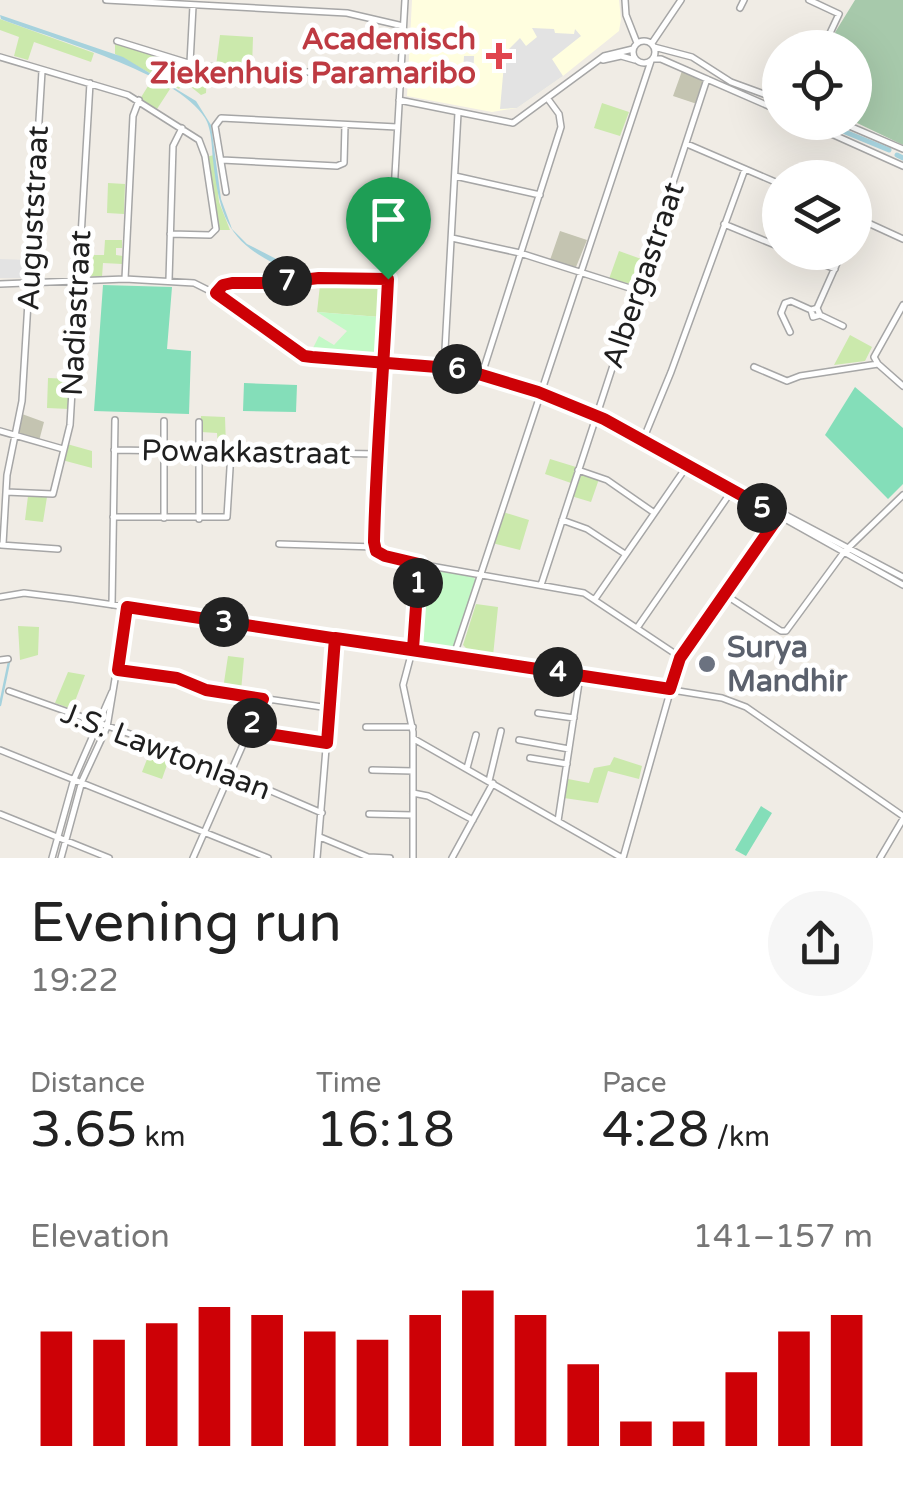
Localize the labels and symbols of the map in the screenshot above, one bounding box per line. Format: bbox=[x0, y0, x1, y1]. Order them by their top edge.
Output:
place label: Academisch Ziekenhuis Paramaribo bbox=[150, 21, 476, 92]
marker: Academisch Ziekenhuis Paramaribo bbox=[486, 43, 512, 69]
street label: Auguststraat bbox=[10, 125, 57, 311]
pin bbox=[346, 177, 431, 280]
street label: Albergastraat bbox=[594, 177, 693, 373]
street label: Nadiastraat bbox=[54, 229, 99, 397]
pin: 7 bbox=[262, 256, 312, 306]
pin: 6 bbox=[432, 344, 482, 394]
street label: Powakkastraat bbox=[141, 432, 351, 473]
pin: 5 bbox=[737, 483, 787, 533]
pin: 1 bbox=[393, 558, 443, 608]
pin: 3 bbox=[199, 597, 249, 647]
place label: Surya Mandhir bbox=[727, 629, 848, 700]
pin: 4 bbox=[533, 647, 583, 697]
marker: Surya Mandhir bbox=[696, 653, 718, 675]
street label: J.S. Lawtonlaan bbox=[56, 695, 276, 808]
pin: 2 bbox=[227, 698, 277, 748]

